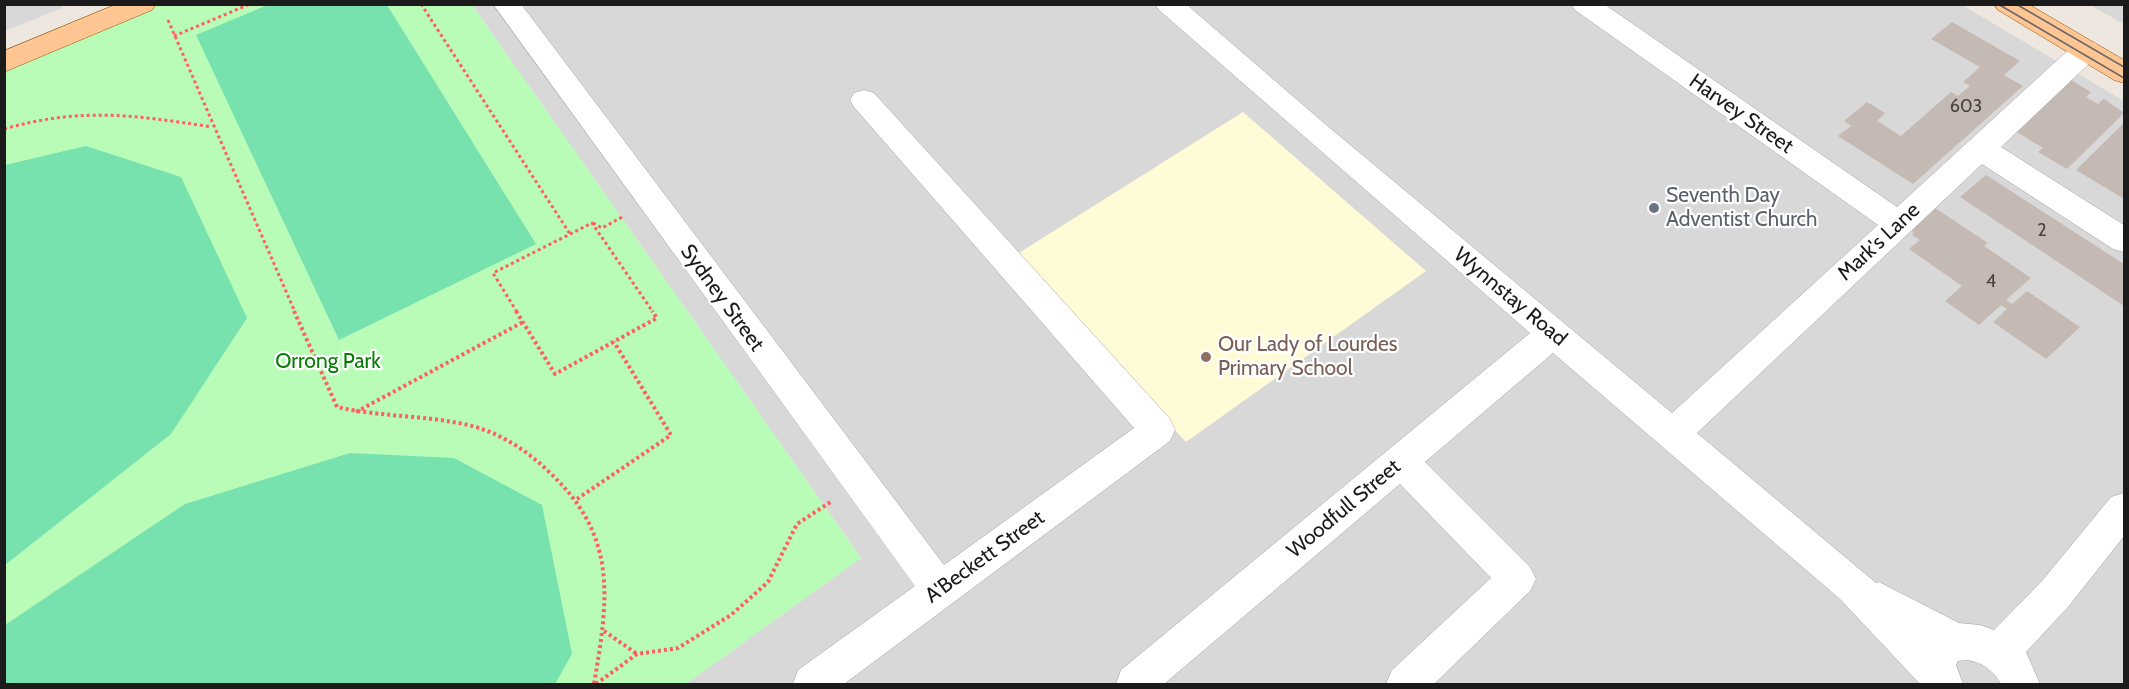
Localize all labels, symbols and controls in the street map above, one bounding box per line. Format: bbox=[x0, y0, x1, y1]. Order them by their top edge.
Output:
street label: Harvey Street bbox=[1684, 69, 1798, 159]
house number: 603 bbox=[1950, 96, 1982, 118]
place label: Seventh Day Adventist Church bbox=[1666, 183, 1817, 233]
street label: Mark's Lane bbox=[1833, 198, 1925, 286]
marker: Seventh Day Adventist Church bbox=[1647, 201, 1661, 215]
house number: 2 bbox=[2037, 220, 2047, 242]
street label: Sydney Street bbox=[675, 240, 769, 356]
street label: Wynnstay Road bbox=[1448, 242, 1572, 352]
house number: 4 bbox=[1986, 271, 1996, 293]
place label: Our Lady of Lourdes Primary School bbox=[1218, 332, 1397, 382]
park label: Orrong Park bbox=[275, 349, 381, 375]
marker: Our Lady of Lourdes Primary School bbox=[1199, 350, 1213, 364]
street label: Woodfull Street bbox=[1282, 454, 1406, 564]
street label: A'Beckett Street bbox=[921, 505, 1049, 609]

